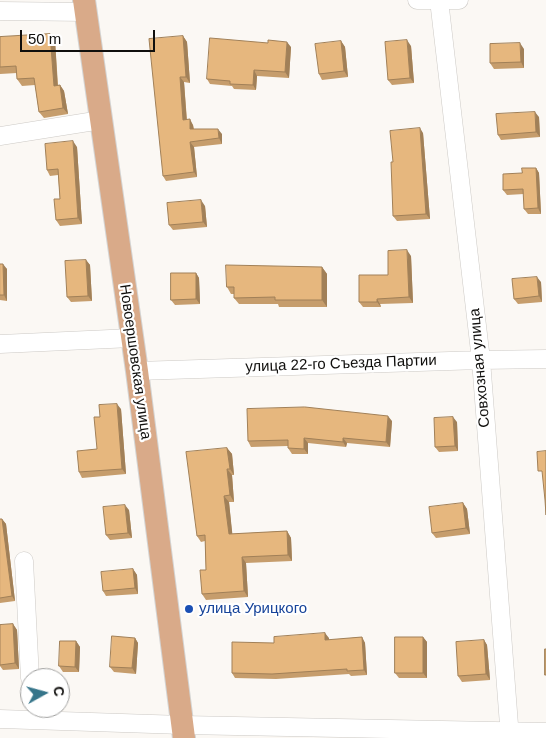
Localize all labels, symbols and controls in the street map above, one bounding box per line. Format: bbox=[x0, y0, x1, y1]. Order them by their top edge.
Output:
scale bar bbox=[22, 20, 158, 52]
text: 50 m bbox=[28, 30, 61, 47]
street label: Новоершовская улица bbox=[115, 283, 155, 441]
street label: Совхозная улица bbox=[466, 308, 494, 428]
street label: улица 22-го Съезда Партии bbox=[245, 352, 437, 376]
place label: улица Урицкого bbox=[199, 600, 307, 618]
marker: улица Урицкого bbox=[183, 603, 195, 615]
north arrow bbox=[20, 668, 70, 718]
text: С bbox=[50, 685, 67, 697]

